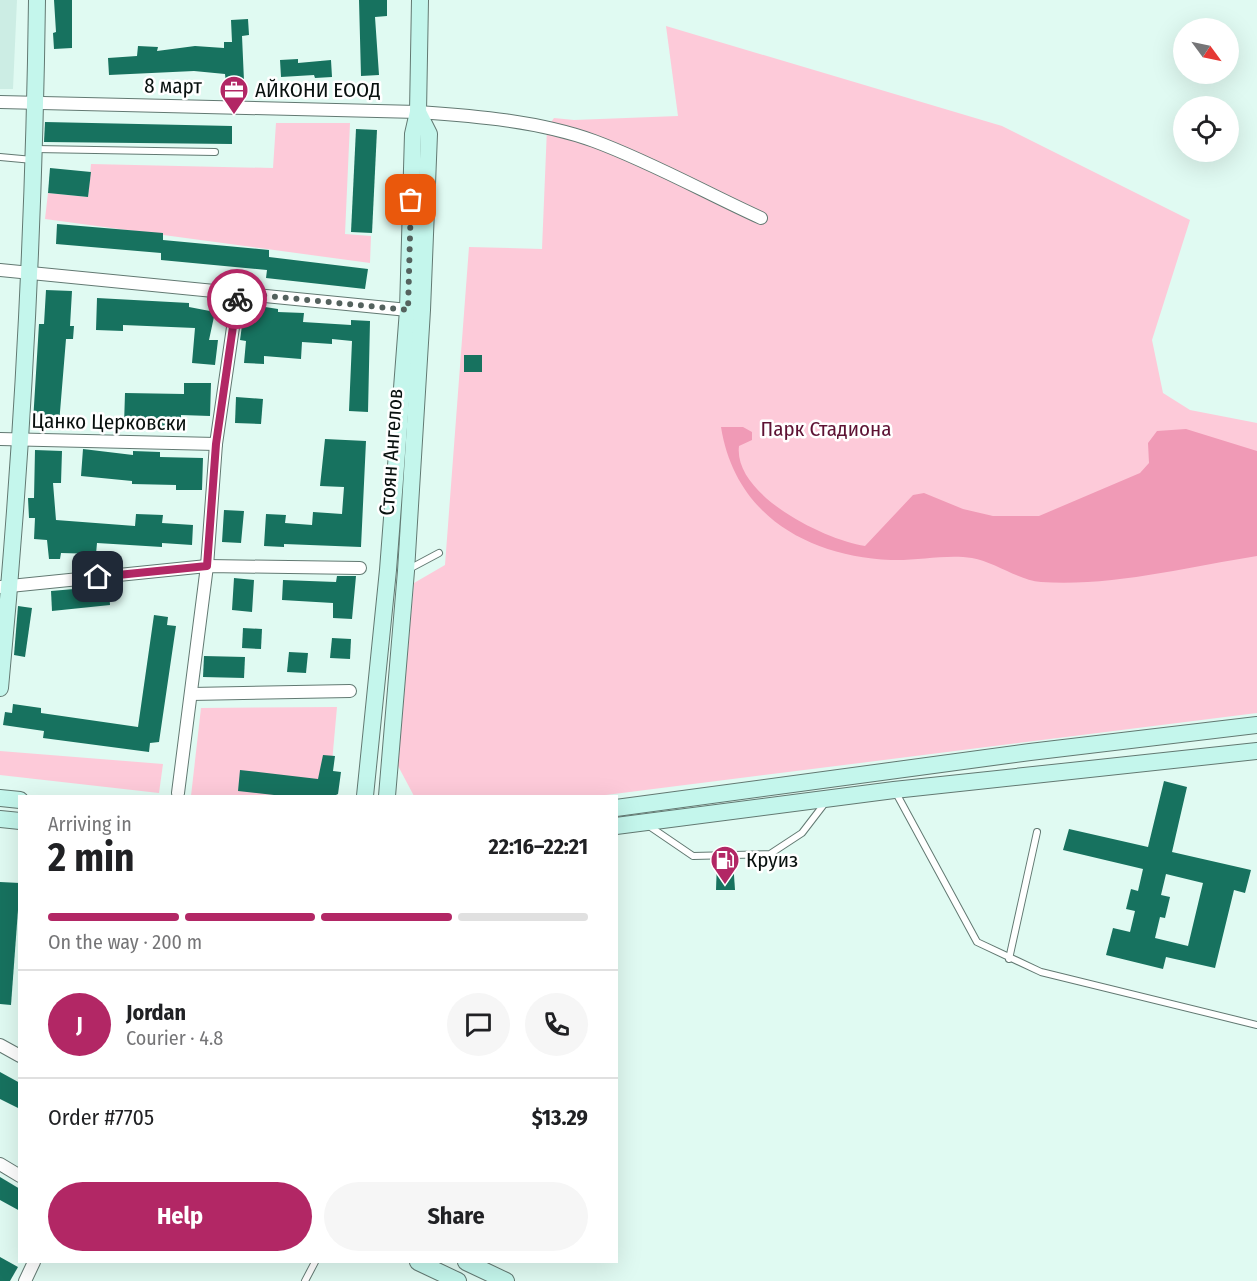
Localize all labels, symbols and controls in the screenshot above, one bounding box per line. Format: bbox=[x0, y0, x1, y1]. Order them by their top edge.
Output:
north arrow bbox=[1173, 18, 1239, 84]
map controls bbox=[1173, 18, 1239, 162]
street label: 8 март bbox=[144, 72, 203, 100]
office icon: АЙКОНИ ЕООД bbox=[218, 74, 250, 116]
place label: АЙКОНИ ЕООД bbox=[255, 77, 381, 103]
button: locate bbox=[1173, 96, 1239, 162]
pin bbox=[385, 174, 436, 225]
icon: bag bbox=[394, 183, 427, 216]
courier bbox=[207, 269, 267, 329]
icon: bike bbox=[221, 283, 254, 316]
street label: Стоян Ангелов bbox=[374, 388, 408, 516]
street label: Цанко Церковски bbox=[31, 408, 187, 436]
park label: Парк Стадиона bbox=[761, 416, 891, 442]
pin bbox=[72, 551, 123, 602]
icon: home bbox=[81, 560, 114, 593]
text: Arriving in bbox=[48, 812, 132, 836]
text: 22:16–22:21 bbox=[489, 833, 588, 860]
text: 2 min bbox=[48, 835, 134, 881]
fuel station icon: Круиз bbox=[709, 844, 741, 886]
place label: Круиз bbox=[746, 847, 798, 873]
text: On the way · 200 m bbox=[48, 930, 202, 954]
button: chat bbox=[447, 993, 510, 1056]
button: phone bbox=[525, 993, 588, 1056]
text: Jordan bbox=[126, 999, 186, 1026]
text: J bbox=[76, 1011, 83, 1038]
text: Courier · 4.8 bbox=[126, 1026, 223, 1050]
text: Order #7705 bbox=[48, 1104, 154, 1131]
text: $13.29 bbox=[532, 1104, 588, 1131]
button: Help bbox=[48, 1182, 312, 1251]
button: Share bbox=[324, 1182, 588, 1251]

